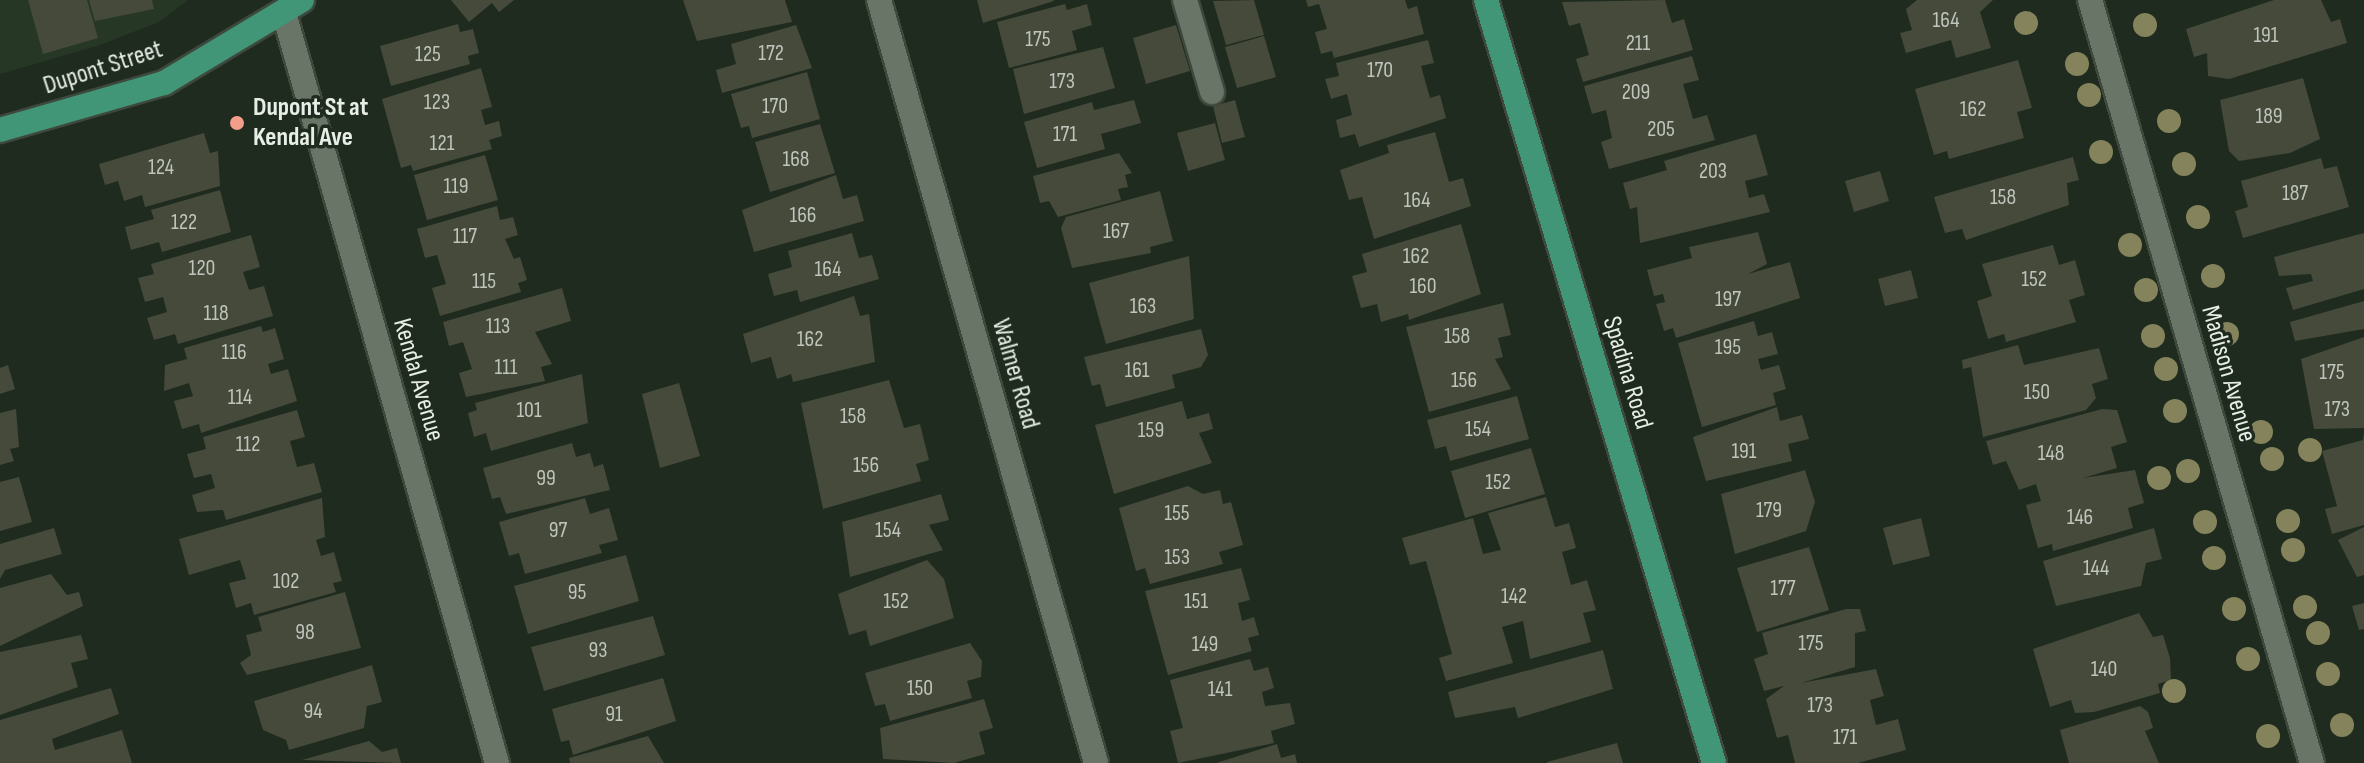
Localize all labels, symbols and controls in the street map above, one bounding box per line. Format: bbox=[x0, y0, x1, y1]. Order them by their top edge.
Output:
house number: 164 bbox=[1933, 8, 1959, 34]
house number: 191 bbox=[2253, 23, 2279, 49]
house number: 175 bbox=[1025, 27, 1051, 53]
house number: 211 bbox=[1626, 31, 1650, 57]
street label: Dupont Street bbox=[39, 34, 167, 102]
house number: 172 bbox=[758, 41, 784, 67]
house number: 125 bbox=[415, 42, 441, 68]
house number: 170 bbox=[1367, 58, 1393, 84]
house number: 173 bbox=[1049, 69, 1075, 95]
house number: 209 bbox=[1622, 80, 1650, 106]
house number: 123 bbox=[424, 90, 450, 116]
place label: Dupont St at Kendal Ave bbox=[253, 92, 368, 154]
house number: 170 bbox=[762, 94, 788, 120]
house number: 162 bbox=[1960, 97, 1986, 123]
house number: 189 bbox=[2255, 104, 2283, 130]
marker: Dupont St at Kendal Ave bbox=[228, 114, 246, 132]
house number: 205 bbox=[1647, 117, 1675, 143]
house number: 171 bbox=[1053, 122, 1077, 148]
house number: 121 bbox=[430, 131, 454, 157]
house number: 168 bbox=[783, 147, 809, 173]
house number: 124 bbox=[148, 155, 174, 181]
house number: 203 bbox=[1699, 159, 1727, 185]
house number: 119 bbox=[443, 174, 469, 200]
house number: 187 bbox=[2282, 181, 2308, 207]
house number: 158 bbox=[1990, 185, 2016, 211]
house number: 164 bbox=[1404, 188, 1430, 214]
house number: 166 bbox=[790, 203, 816, 229]
house number: 122 bbox=[171, 210, 197, 236]
house number: 167 bbox=[1103, 219, 1129, 245]
house number: 117 bbox=[453, 224, 477, 250]
house number: 162 bbox=[1403, 244, 1429, 270]
house number: 120 bbox=[189, 256, 215, 282]
house number: 164 bbox=[815, 257, 841, 283]
house number: 152 bbox=[2021, 267, 2047, 293]
house number: 115 bbox=[472, 269, 496, 295]
house number: 160 bbox=[1409, 274, 1437, 300]
house number: 197 bbox=[1715, 287, 1741, 313]
house number: 163 bbox=[1130, 294, 1156, 320]
house number: 118 bbox=[203, 301, 229, 327]
street label: Madison Avenue bbox=[2194, 302, 2262, 446]
street label: Spadina Road bbox=[1595, 313, 1659, 433]
house number: 113 bbox=[486, 314, 510, 340]
street label: Kendal Avenue bbox=[386, 315, 450, 445]
street label: Walmer Road bbox=[984, 315, 1046, 433]
house number: 158 bbox=[1444, 324, 1470, 350]
house number: 162 bbox=[797, 327, 823, 353]
house number: 195 bbox=[1715, 335, 1741, 361]
house number: 116 bbox=[221, 340, 247, 366]
house number: 111 bbox=[494, 355, 518, 381]
house number: 161 bbox=[1124, 358, 1150, 384]
house number: 175 bbox=[2319, 360, 2345, 386]
house number: 156 bbox=[1451, 368, 1477, 394]
house number: 150 bbox=[2024, 380, 2050, 406]
house number: 114 bbox=[228, 385, 252, 411]
house number: 173 bbox=[2324, 397, 2350, 423]
house number: 101 bbox=[516, 398, 542, 424]
house number: 158 bbox=[840, 404, 866, 430]
house number: 154 bbox=[1465, 417, 1491, 443]
house number: 159 bbox=[1138, 418, 1164, 444]
house number: 112 bbox=[236, 432, 260, 458]
house number: 191 bbox=[1731, 439, 1757, 465]
house number: 148 bbox=[2038, 441, 2064, 467]
house number: 156 bbox=[853, 453, 879, 479]
house number: 99 bbox=[536, 466, 556, 492]
house number: 152 bbox=[1485, 470, 1511, 496]
house number: 179 bbox=[1756, 498, 1782, 524]
house number: 155 bbox=[1164, 501, 1190, 527]
house number: 146 bbox=[2067, 505, 2093, 531]
house number: 97 bbox=[549, 518, 567, 544]
house number: 154 bbox=[875, 518, 901, 544]
house number: 153 bbox=[1164, 545, 1190, 571]
house number: 144 bbox=[2083, 556, 2109, 582]
house number: 102 bbox=[273, 569, 299, 595]
house number: 177 bbox=[1770, 576, 1796, 602]
house number: 95 bbox=[568, 580, 586, 606]
house number: 142 bbox=[1501, 584, 1527, 610]
house number: 152 bbox=[883, 589, 909, 615]
house number: 151 bbox=[1184, 589, 1208, 615]
house number: 98 bbox=[295, 620, 315, 646]
house number: 175 bbox=[1798, 631, 1824, 657]
house number: 149 bbox=[1192, 632, 1218, 658]
house number: 93 bbox=[589, 638, 607, 664]
house number: 140 bbox=[2091, 657, 2117, 683]
house number: 150 bbox=[907, 676, 933, 702]
house number: 141 bbox=[1208, 677, 1232, 703]
house number: 173 bbox=[1807, 693, 1833, 719]
house number: 94 bbox=[304, 699, 322, 725]
house number: 91 bbox=[605, 702, 623, 728]
house number: 171 bbox=[1833, 725, 1857, 751]

